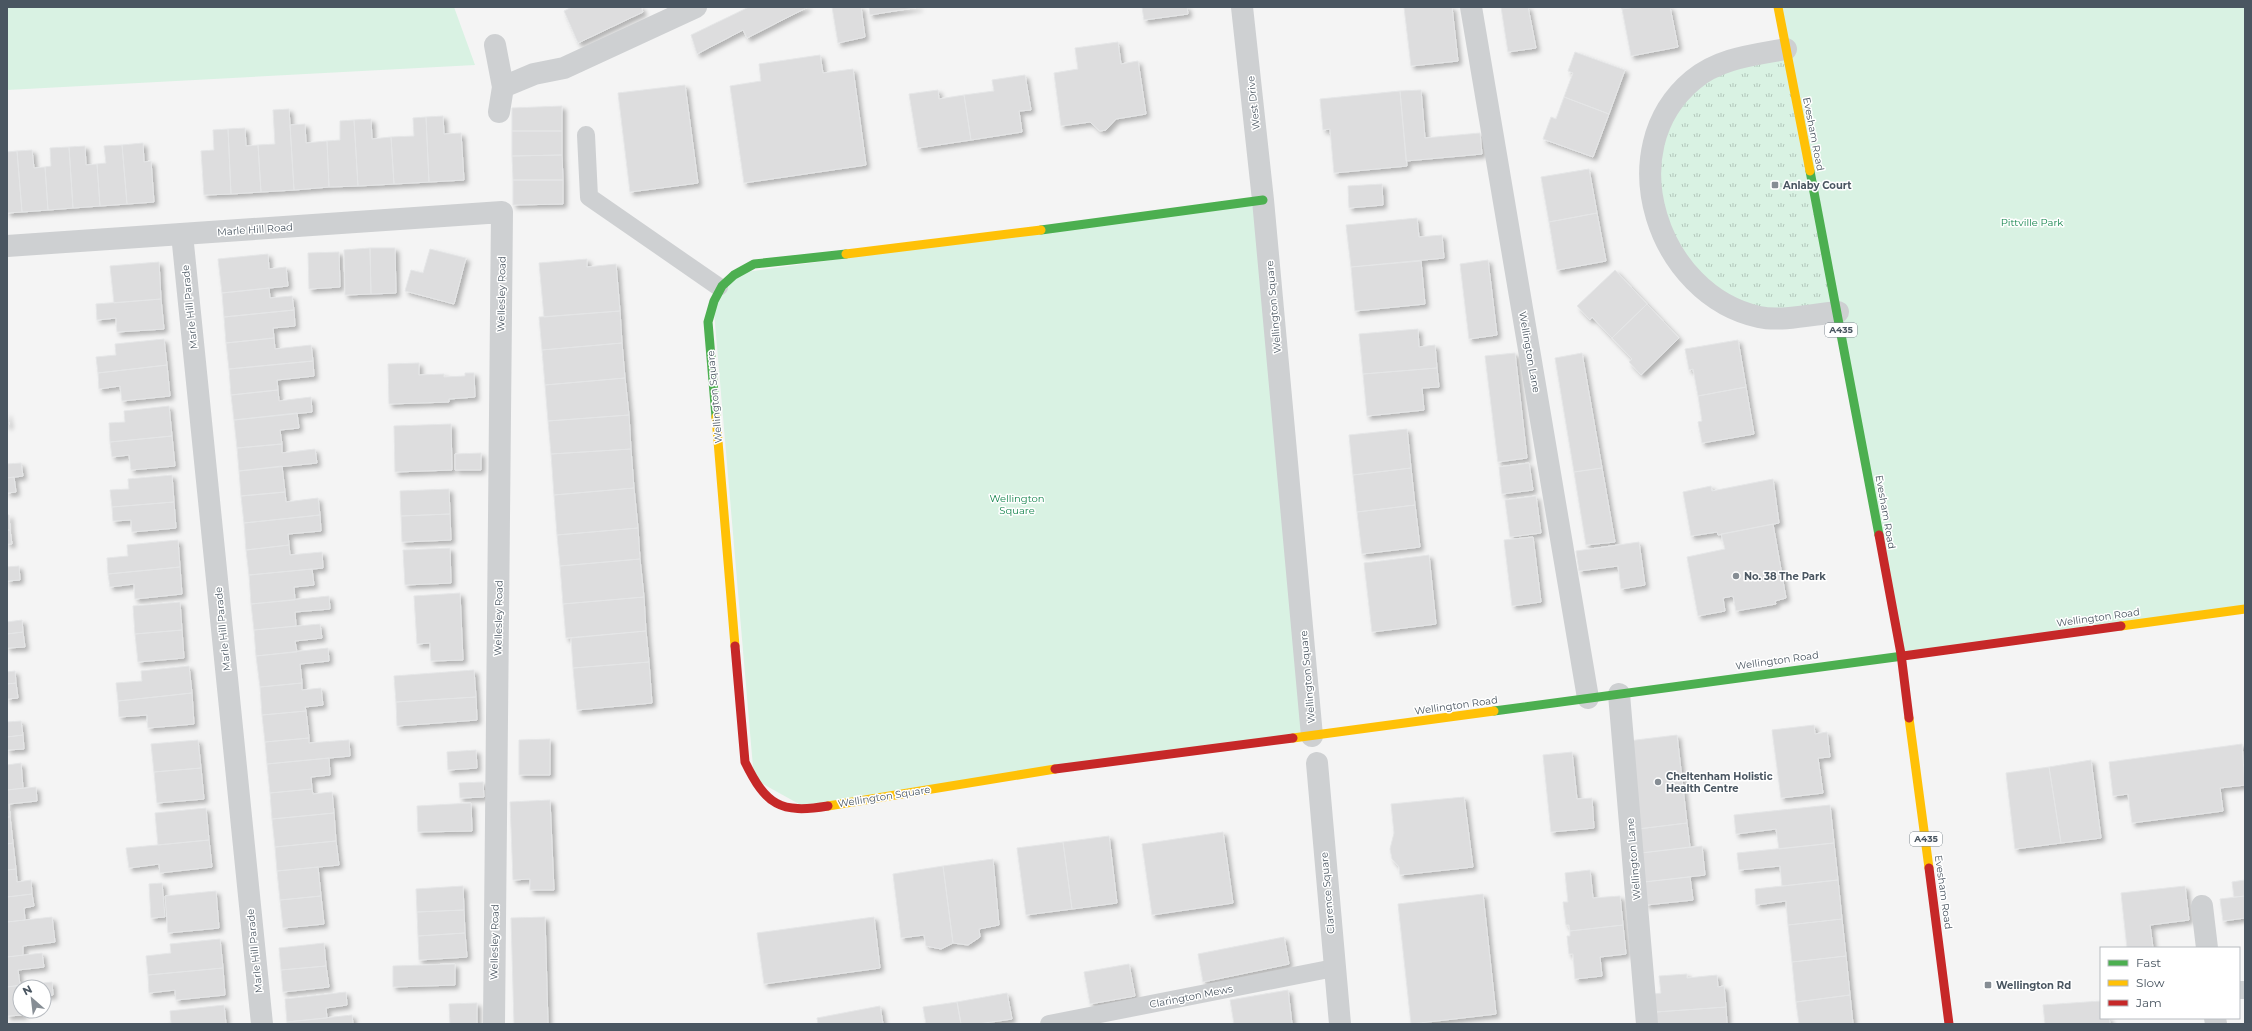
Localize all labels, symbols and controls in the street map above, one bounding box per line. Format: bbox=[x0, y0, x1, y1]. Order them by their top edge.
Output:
street label: West Drive bbox=[1244, 75, 1263, 131]
street label: Evesham Road bbox=[1800, 96, 1827, 172]
place label: Anlaby Court bbox=[1782, 179, 1852, 192]
marker: Anlaby Court bbox=[1770, 180, 1780, 190]
park label: Pittville Park bbox=[2001, 216, 2063, 229]
street label: Marle Hill Road bbox=[217, 220, 293, 239]
street label: Wellesley Road bbox=[494, 256, 509, 332]
street label: Wellington Square bbox=[1263, 260, 1284, 354]
street label: Marle Hill Parade bbox=[179, 264, 200, 350]
street label: Wellington Lane bbox=[1516, 310, 1543, 394]
road number: A435 bbox=[1825, 323, 1857, 337]
street label: Wellington Square bbox=[704, 350, 725, 444]
street label: Evesham Road bbox=[1873, 474, 1898, 550]
park label: Wellington Square bbox=[989, 492, 1045, 517]
place label: No. 38 The Park bbox=[1744, 570, 1826, 583]
marker: No. 38 The Park bbox=[1731, 571, 1741, 581]
street label: Wellesley Road bbox=[491, 580, 506, 656]
street label: Marle Hill Parade bbox=[212, 586, 233, 672]
street label: Wellington Road bbox=[2056, 605, 2141, 630]
street label: Wellington Square bbox=[1297, 630, 1318, 724]
street label: Wellington Road bbox=[1735, 648, 1820, 673]
street label: Wellington Road bbox=[1414, 693, 1499, 718]
place label: Cheltenham Holistic Health Centre bbox=[1666, 770, 1773, 795]
marker: Cheltenham Holistic Health Centre bbox=[1653, 777, 1663, 787]
street label: Wellington Square bbox=[837, 783, 931, 810]
street label: Wellington Lane bbox=[1623, 817, 1644, 901]
road number: A435 bbox=[1910, 832, 1942, 846]
street label: Clarence Square bbox=[1317, 852, 1338, 934]
street label: Evesham Road bbox=[1932, 854, 1955, 930]
street label: Wellesley Road bbox=[487, 904, 502, 980]
street label: Marle Hill Parade bbox=[244, 908, 265, 994]
legend bbox=[2100, 947, 2240, 1019]
text: Fast bbox=[2136, 955, 2161, 970]
text: Slow bbox=[2136, 975, 2165, 990]
north arrow bbox=[12, 979, 52, 1019]
place label: Wellington Rd bbox=[1996, 979, 2071, 992]
marker: Wellington Rd bbox=[1983, 980, 1993, 990]
text: N bbox=[20, 982, 35, 998]
street label: Clarington Mews bbox=[1148, 982, 1234, 1011]
text: Jam bbox=[2135, 995, 2162, 1010]

